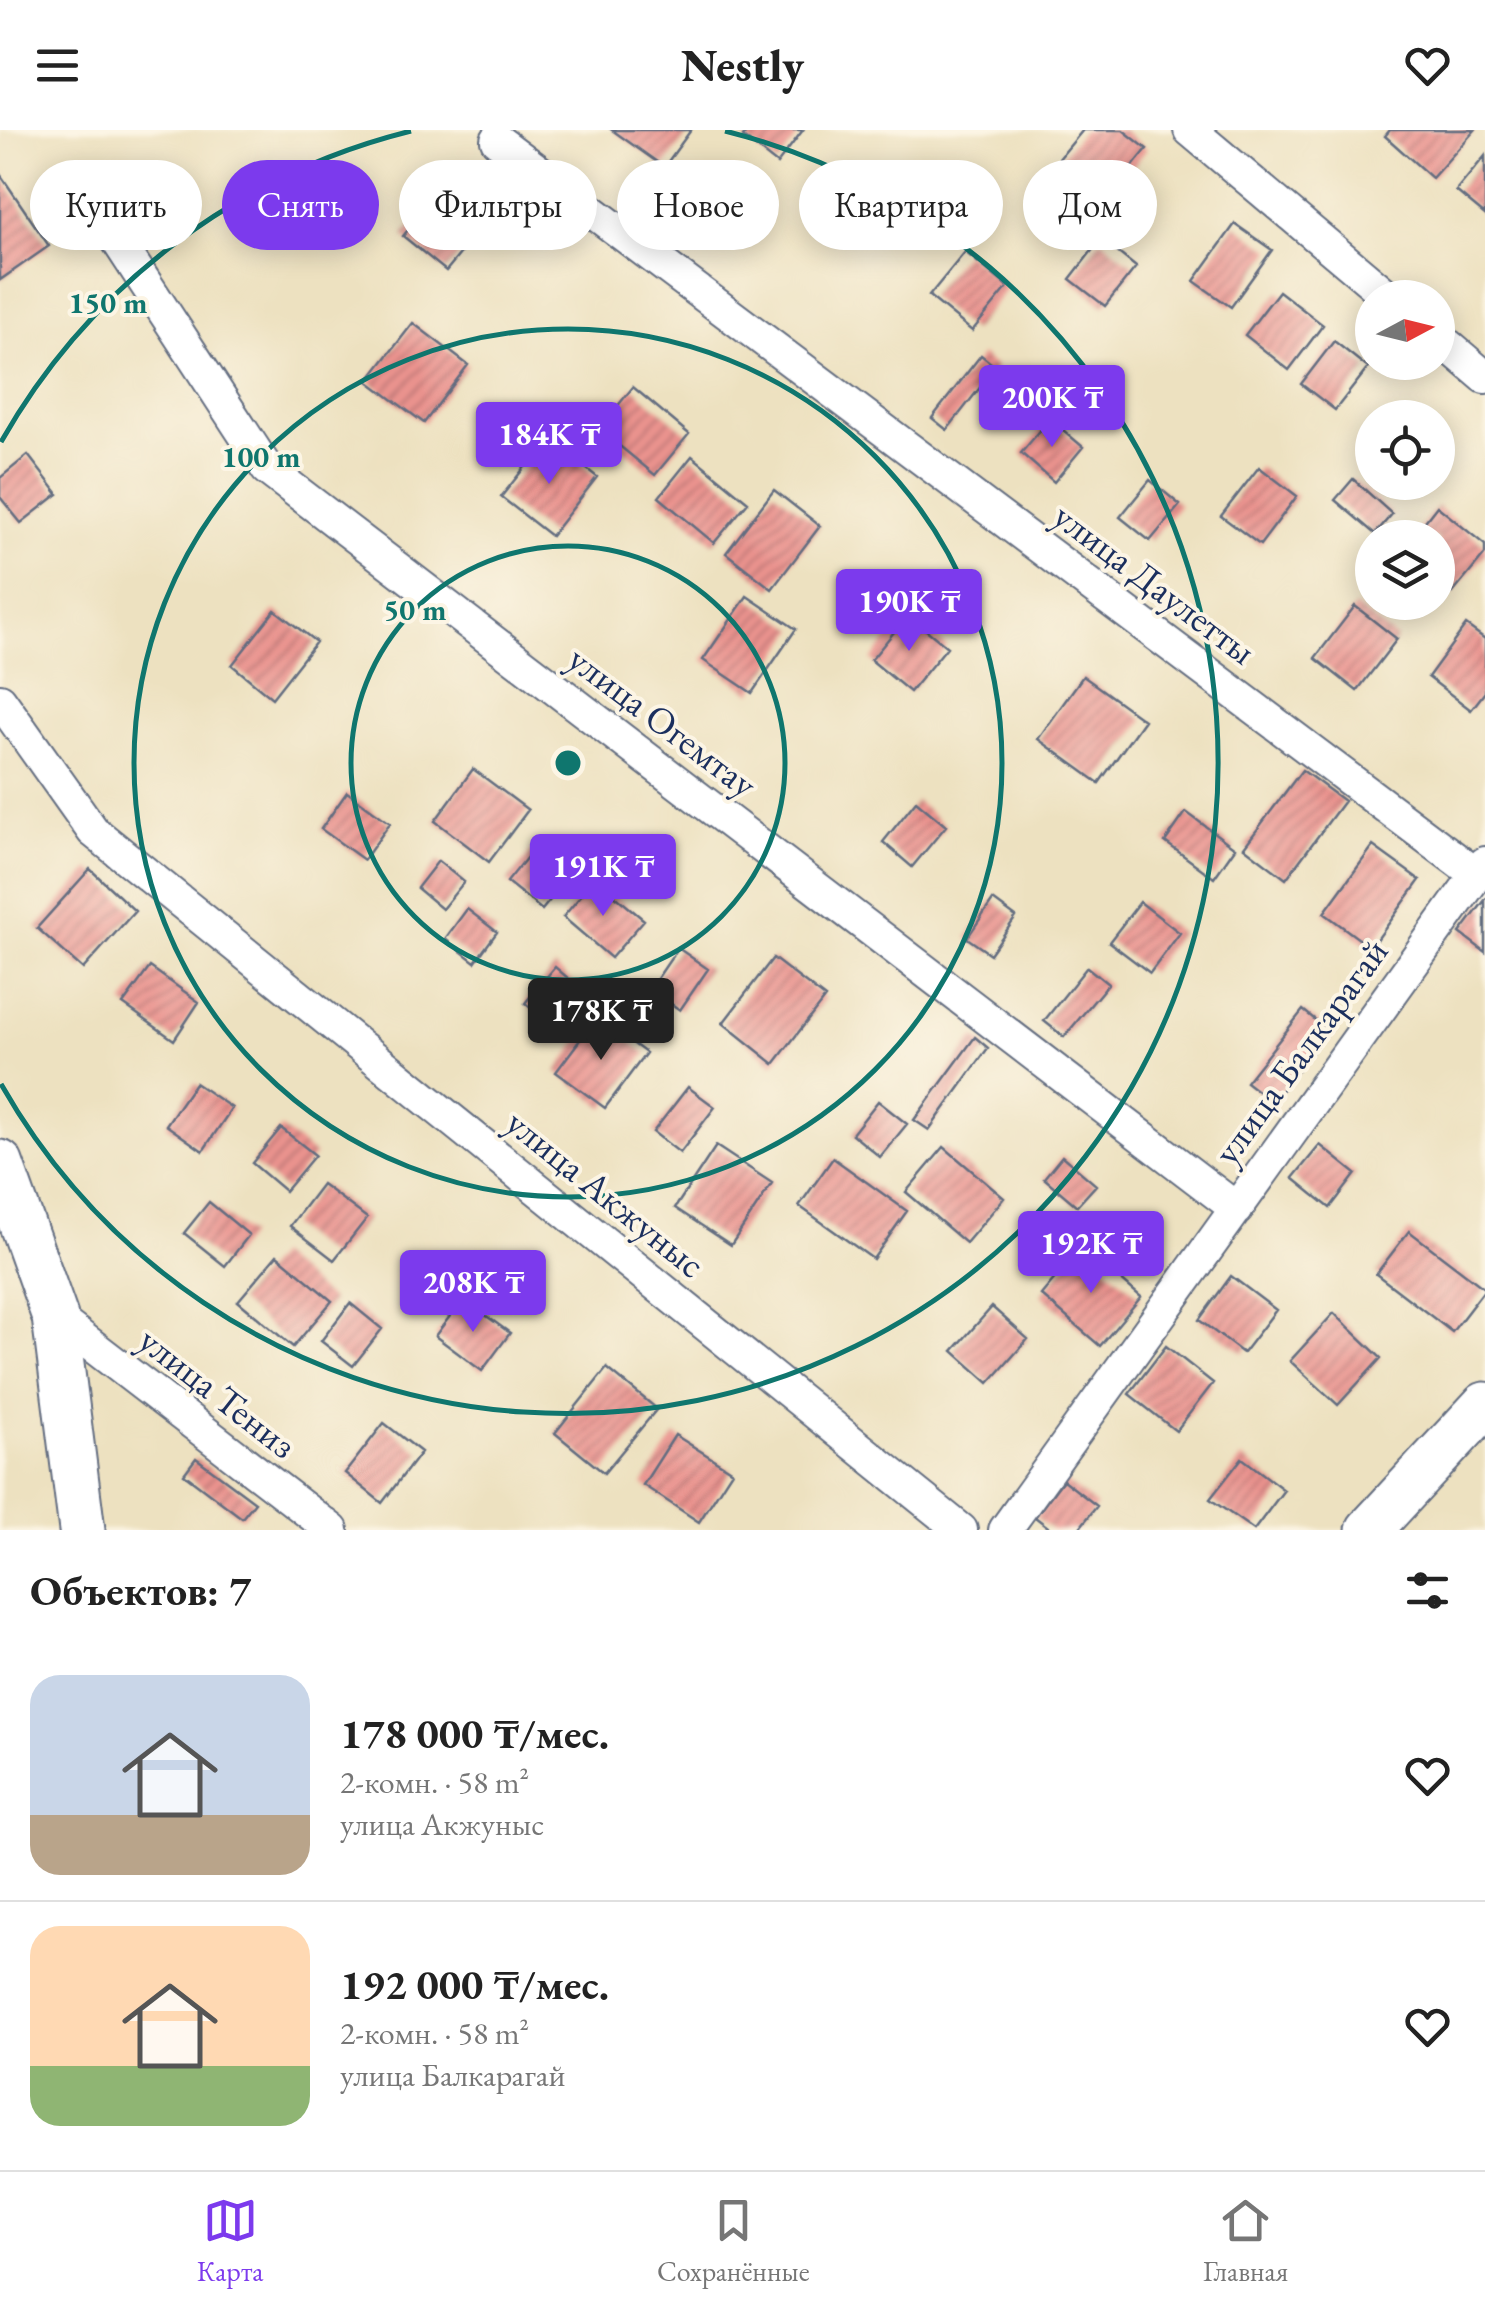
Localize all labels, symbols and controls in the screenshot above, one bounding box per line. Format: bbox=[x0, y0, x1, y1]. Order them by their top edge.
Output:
text: Nestly bbox=[681, 36, 804, 94]
icon: menu bbox=[30, 38, 85, 93]
icon: heart bbox=[1400, 38, 1455, 93]
chip: Купить bbox=[30, 160, 202, 250]
chip: Снять bbox=[222, 160, 379, 250]
chip: Фильтры bbox=[399, 160, 597, 250]
chip: Новое bbox=[617, 160, 779, 250]
chip: Квартира bbox=[799, 160, 1003, 250]
chip: Дом bbox=[1023, 160, 1157, 250]
north arrow bbox=[1355, 280, 1455, 380]
map controls bbox=[1355, 280, 1455, 620]
text: 150 m bbox=[69, 283, 147, 322]
pin: 200K ₸ bbox=[971, 365, 1133, 450]
text: 200K ₸ bbox=[1001, 376, 1103, 418]
button: locate bbox=[1355, 400, 1455, 500]
pin: 184K ₸ bbox=[468, 402, 630, 487]
text: 184K ₸ bbox=[498, 413, 600, 455]
text: 100 m bbox=[222, 437, 300, 476]
street label: улица Даулетты bbox=[1044, 491, 1266, 675]
button: layers bbox=[1355, 520, 1455, 620]
pin: 190K ₸ bbox=[828, 569, 990, 654]
text: 190K ₸ bbox=[858, 580, 960, 622]
text: 50 m bbox=[383, 590, 447, 629]
street label: улица Огемтау bbox=[559, 634, 768, 808]
centre of rings bbox=[550, 745, 586, 781]
pin: 191K ₸ bbox=[522, 834, 684, 919]
text: 191K ₸ bbox=[552, 845, 654, 887]
street label: улица Балкарагай bbox=[1202, 928, 1398, 1174]
pin: 178K ₸ bbox=[520, 978, 682, 1063]
text: 178K ₸ bbox=[550, 989, 652, 1031]
street label: улица Акжуныс bbox=[496, 1098, 716, 1288]
pin: 192K ₸ bbox=[1010, 1211, 1172, 1296]
text: 192K ₸ bbox=[1040, 1222, 1142, 1264]
pin: 208K ₸ bbox=[392, 1250, 554, 1335]
text: 208K ₸ bbox=[422, 1261, 524, 1303]
street label: улица Тениз bbox=[129, 1315, 307, 1469]
text: Объектов: 7 bbox=[30, 1563, 251, 1618]
icon: filters bbox=[1400, 1563, 1455, 1618]
text: 178 000 ₸/мес. bbox=[340, 1706, 609, 1761]
icon: home bbox=[110, 1715, 230, 1835]
icon: heart bbox=[1400, 1748, 1455, 1803]
text: 2-комн. · 58 m² bbox=[340, 1761, 529, 1803]
text: улица Акжуныс bbox=[340, 1803, 544, 1845]
text: 192 000 ₸/мес. bbox=[340, 1957, 609, 2012]
icon: home bbox=[110, 1966, 230, 2086]
icon: heart bbox=[1400, 1999, 1455, 2054]
text: 2-комн. · 58 m² bbox=[340, 2012, 529, 2054]
text: улица Балкарагай bbox=[340, 2054, 565, 2096]
tab: Карта bbox=[197, 2193, 264, 2289]
tab: Сохранённые bbox=[657, 2193, 810, 2289]
tab: Главная bbox=[1203, 2193, 1288, 2289]

